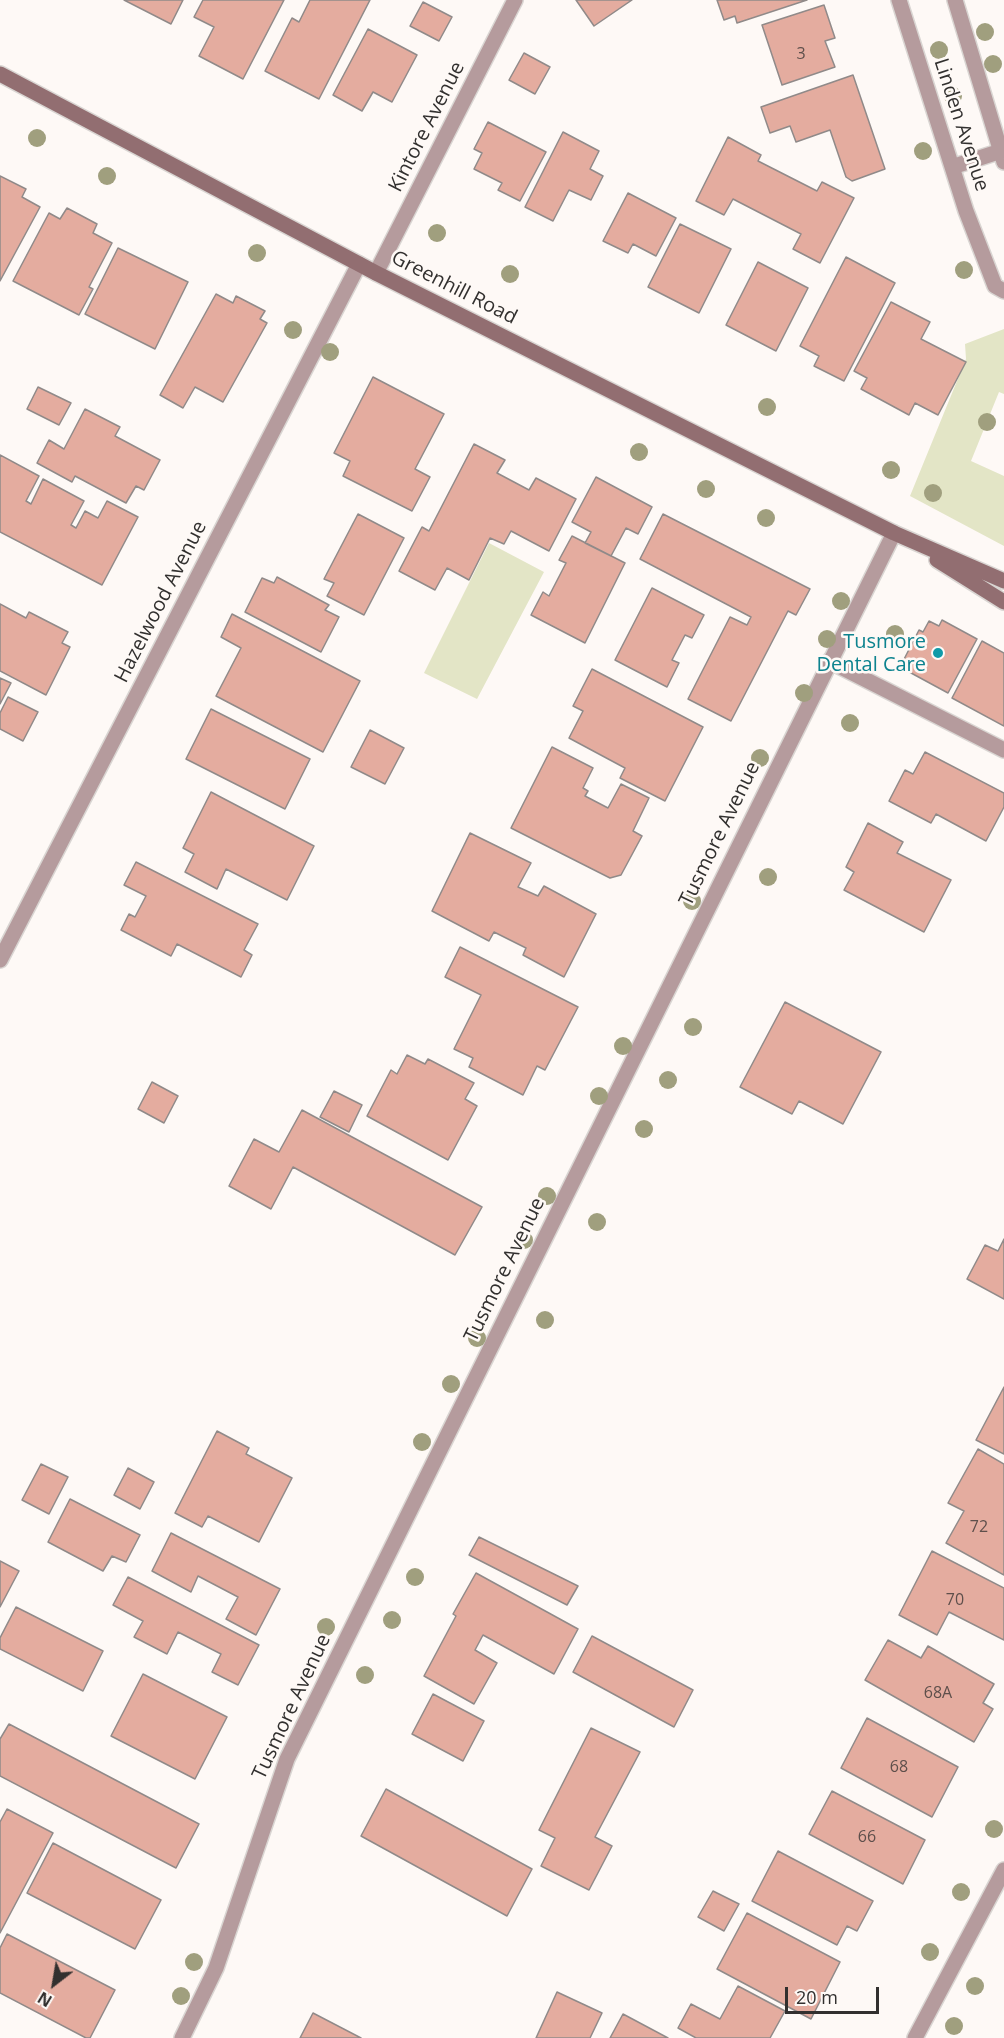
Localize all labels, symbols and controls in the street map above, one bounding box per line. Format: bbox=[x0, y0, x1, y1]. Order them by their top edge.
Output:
house number: 3 bbox=[796, 44, 806, 64]
street label: Linden Avenue bbox=[928, 56, 994, 194]
street label: Kintore Avenue bbox=[384, 58, 470, 196]
street label: Greenhill Road bbox=[387, 246, 521, 330]
street label: Hazelwood Avenue bbox=[110, 517, 212, 687]
place label: Tusmore Dental Care bbox=[816, 630, 926, 677]
marker: Tusmore Dental Care bbox=[931, 646, 945, 660]
street label: Tusmore Avenue bbox=[675, 758, 765, 910]
street label: Tusmore Avenue bbox=[460, 1194, 550, 1346]
house number: 72 bbox=[970, 1517, 988, 1537]
house number: 70 bbox=[946, 1590, 964, 1610]
street label: Tusmore Avenue bbox=[248, 1631, 336, 1783]
house number: 68A bbox=[924, 1683, 952, 1703]
house number: 68 bbox=[890, 1757, 908, 1777]
house number: 66 bbox=[858, 1827, 876, 1847]
north arrow bbox=[24, 1954, 84, 2014]
scale bar bbox=[788, 1975, 882, 2013]
text: 20 m bbox=[796, 1985, 838, 2009]
text: N bbox=[33, 1987, 56, 2012]

